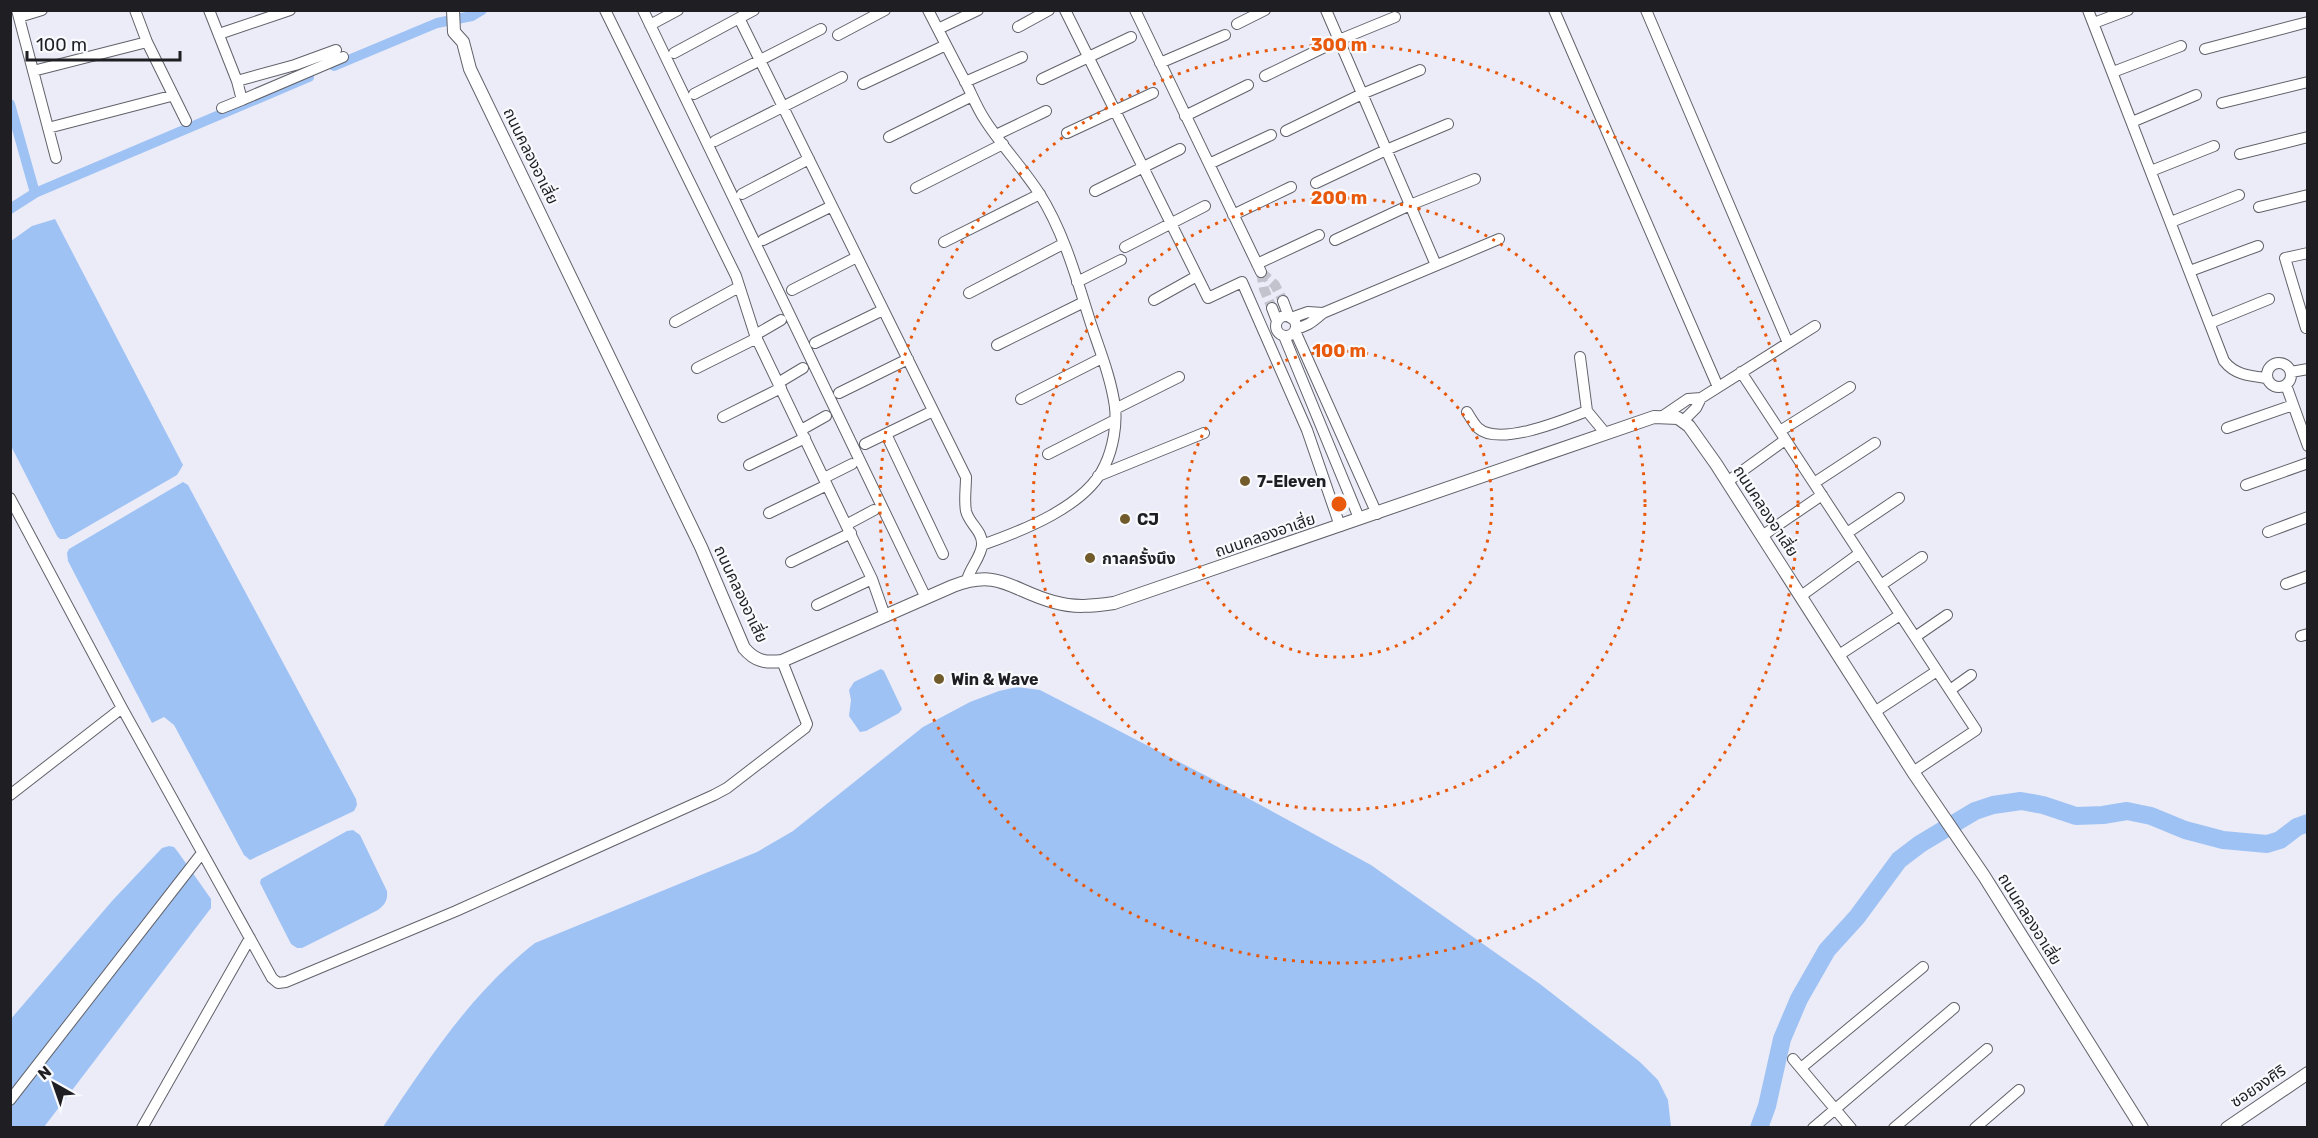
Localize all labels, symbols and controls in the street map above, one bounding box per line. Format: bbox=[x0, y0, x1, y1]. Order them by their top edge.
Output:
scale bar bbox=[27, 24, 180, 62]
text: 100 m bbox=[36, 34, 87, 56]
text: 300 m bbox=[1311, 34, 1367, 56]
street label: ถนนคลองอาเสี่ย bbox=[499, 104, 564, 207]
text: 200 m bbox=[1311, 187, 1367, 209]
text: 100 m bbox=[1312, 340, 1366, 362]
street label: ถนนคลองอาเสี่ย bbox=[1729, 461, 1804, 560]
place label: 7-Eleven bbox=[1257, 472, 1326, 491]
marker: 7-Eleven bbox=[1238, 474, 1252, 488]
centre of rings bbox=[1329, 494, 1349, 514]
street label: ถนนคลองอาเสี่ย bbox=[1212, 507, 1318, 561]
place label: CJ bbox=[1137, 510, 1159, 529]
marker: CJ bbox=[1118, 512, 1132, 526]
street label: ถนนคลองอาเสี่ย bbox=[710, 542, 774, 646]
place label: กาลครั้งนึง bbox=[1102, 547, 1176, 568]
marker: กาลครั้งนึง bbox=[1083, 551, 1097, 565]
place label: Win & Wave bbox=[951, 670, 1039, 689]
marker: Win & Wave bbox=[932, 672, 946, 686]
street label: ถนนคลองอาเสี่ย bbox=[1994, 868, 2068, 969]
north arrow bbox=[24, 1054, 84, 1114]
street label: ซอยจงศิริ bbox=[2227, 1061, 2289, 1111]
text: N bbox=[34, 1062, 55, 1084]

